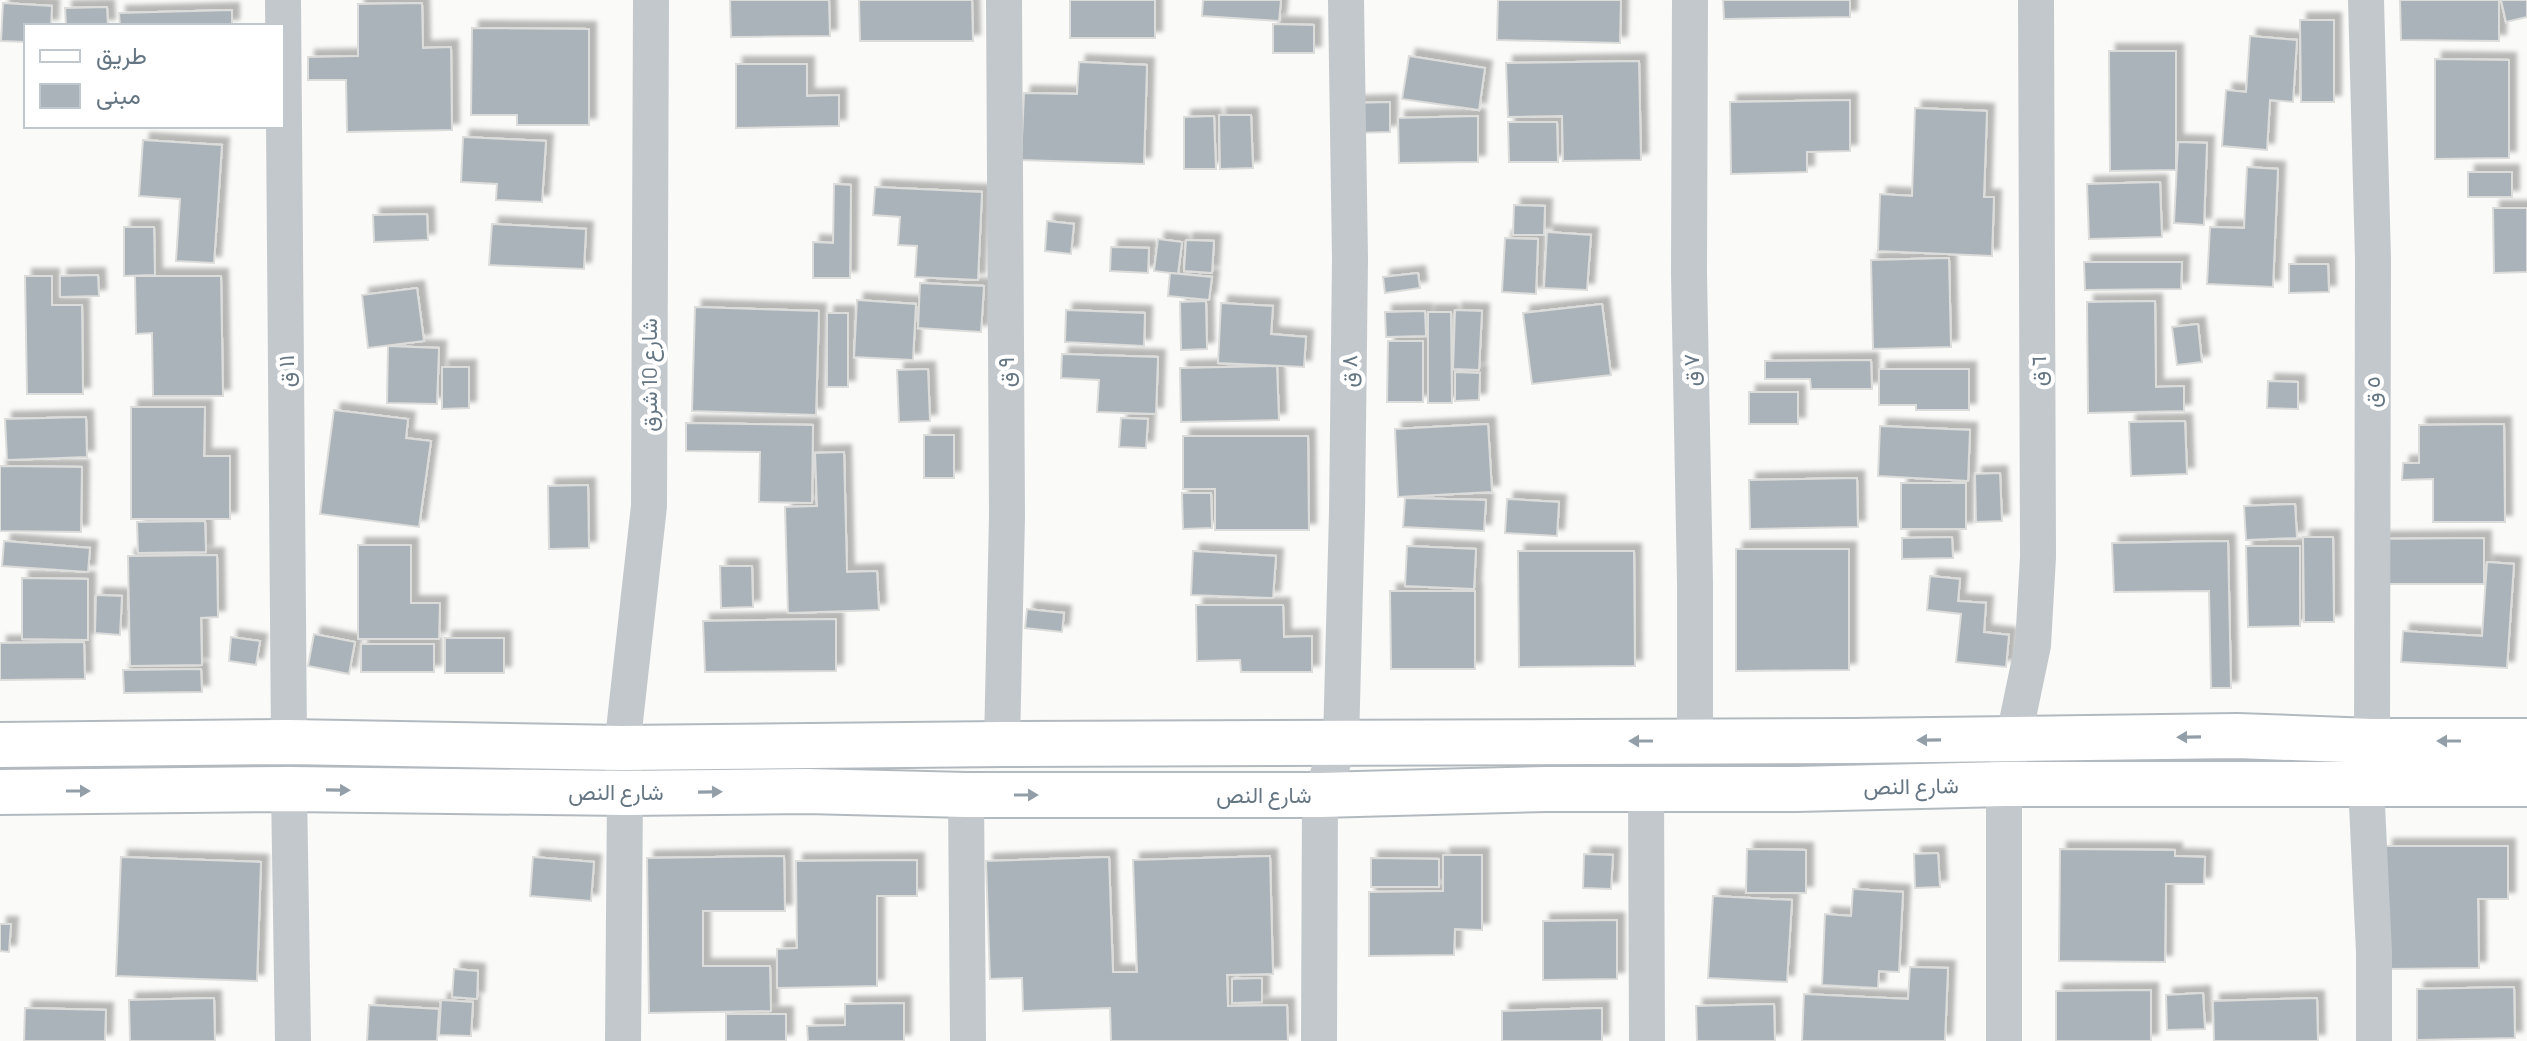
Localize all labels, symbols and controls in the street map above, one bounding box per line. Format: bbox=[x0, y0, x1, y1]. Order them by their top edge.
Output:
legend bbox=[24, 24, 284, 128]
text: طريق bbox=[96, 40, 147, 71]
text: مبنى bbox=[96, 80, 141, 110]
street label: شارع 10 شرق bbox=[635, 318, 664, 432]
street label: ٧ ق bbox=[1677, 353, 1704, 387]
street label: ٨ ق bbox=[1335, 354, 1362, 388]
street label: ١١ ق bbox=[272, 355, 299, 387]
street label: ٦ ق bbox=[2024, 356, 2051, 386]
street label: ٩ ق bbox=[992, 357, 1019, 387]
street label: ٥ ق bbox=[2358, 376, 2385, 408]
one-way arrow bbox=[2176, 731, 2201, 743]
one-way arrow bbox=[1916, 734, 1941, 746]
one-way arrow bbox=[1628, 735, 1653, 747]
one-way arrow bbox=[2436, 735, 2461, 747]
street label: شارع النص bbox=[1863, 771, 1959, 802]
street label: شارع النص bbox=[568, 778, 664, 807]
street label: شارع النص bbox=[1216, 781, 1312, 810]
one-way arrow bbox=[326, 784, 351, 796]
one-way arrow bbox=[66, 785, 91, 797]
one-way arrow bbox=[698, 786, 723, 798]
one-way arrow bbox=[1014, 789, 1039, 801]

